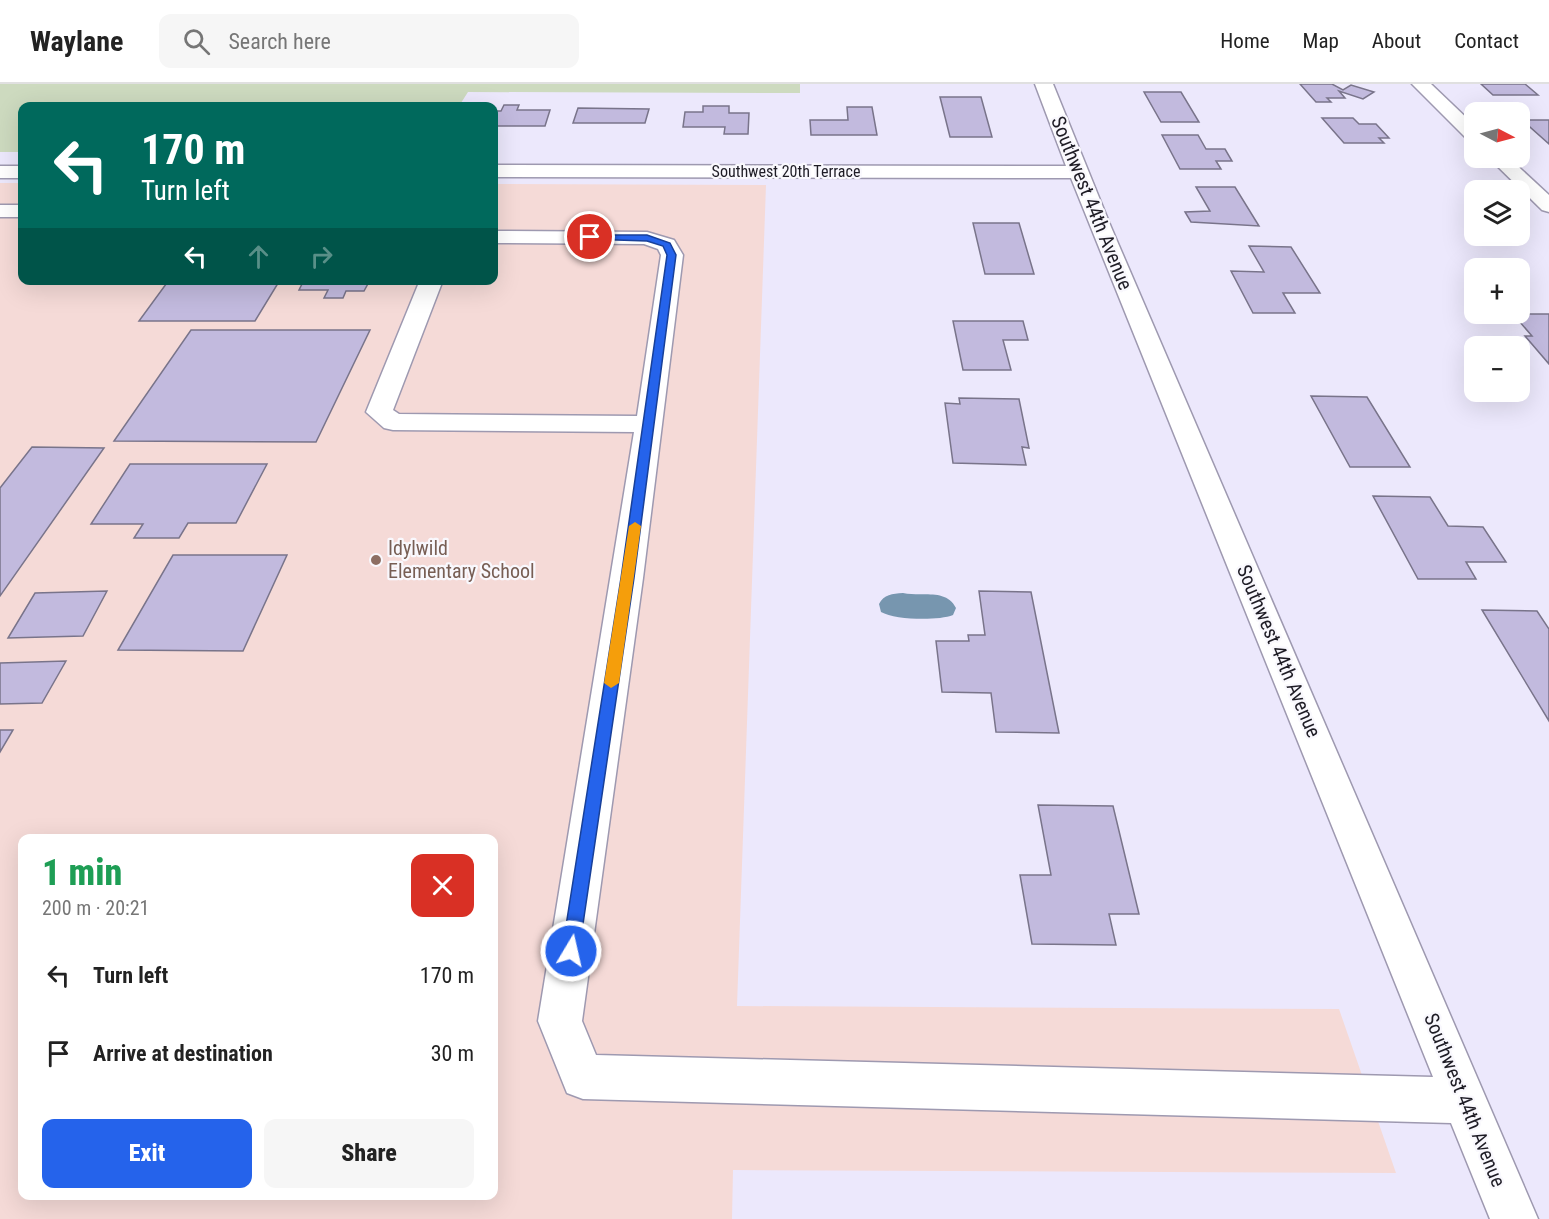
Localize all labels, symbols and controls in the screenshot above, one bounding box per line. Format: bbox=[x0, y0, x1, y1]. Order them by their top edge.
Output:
search box bbox=[159, 14, 579, 68]
text: Waylane bbox=[30, 25, 123, 58]
icon: search bbox=[180, 25, 213, 58]
text: Search here bbox=[228, 29, 331, 54]
text: Home bbox=[1220, 29, 1270, 53]
text: Map bbox=[1303, 29, 1339, 53]
text: About bbox=[1372, 29, 1421, 53]
text: Contact bbox=[1454, 29, 1519, 53]
north arrow bbox=[1464, 102, 1530, 168]
map controls bbox=[1464, 102, 1530, 402]
street label: Southwest 44th Avenue bbox=[1046, 113, 1138, 293]
text: 170 m bbox=[141, 125, 246, 174]
icon: left bbox=[42, 126, 120, 204]
street label: Southwest 20th Terrace bbox=[712, 162, 860, 181]
text: Turn left bbox=[141, 175, 230, 207]
button: layers bbox=[1464, 180, 1530, 246]
pin bbox=[564, 211, 615, 262]
icon: arrive bbox=[573, 220, 606, 253]
icon: left bbox=[179, 240, 212, 273]
icon: ahead bbox=[242, 240, 275, 273]
icon: right bbox=[305, 240, 338, 273]
button: + bbox=[1464, 258, 1530, 324]
button: − bbox=[1464, 336, 1530, 402]
place label: Idylwild Elementary School bbox=[388, 536, 535, 583]
marker: Idylwild Elementary School bbox=[369, 553, 383, 567]
street label: Southwest 44th Avenue bbox=[1232, 561, 1326, 741]
text: 1 min bbox=[42, 852, 122, 894]
button: close bbox=[411, 854, 474, 917]
text: 200 m · 20:21 bbox=[42, 896, 149, 920]
position arrow bbox=[539, 919, 603, 983]
icon: left bbox=[42, 959, 75, 992]
text: Turn left bbox=[93, 963, 168, 988]
text: 170 m bbox=[420, 963, 474, 988]
street label: Southwest 44th Avenue bbox=[1419, 1010, 1511, 1190]
icon: arrive bbox=[42, 1037, 75, 1070]
text: Arrive at destination bbox=[93, 1041, 273, 1066]
text: 30 m bbox=[431, 1041, 474, 1066]
button: Exit bbox=[42, 1119, 252, 1188]
button: Share bbox=[264, 1119, 474, 1188]

